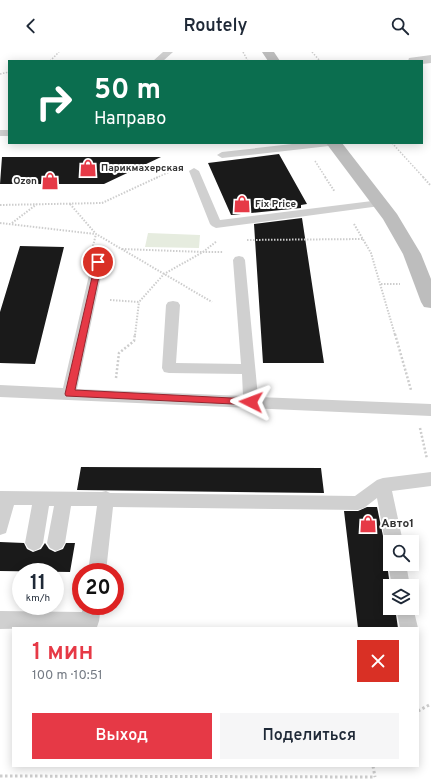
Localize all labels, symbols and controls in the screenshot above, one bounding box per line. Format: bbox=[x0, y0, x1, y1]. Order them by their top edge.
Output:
icon: back bbox=[20, 15, 42, 37]
text: Routely bbox=[183, 15, 248, 38]
icon: search bbox=[389, 15, 411, 37]
text: 50 m bbox=[94, 73, 161, 109]
icon: right bbox=[28, 76, 80, 128]
text: Направо bbox=[94, 108, 166, 131]
shop icon: Парикмахерская bbox=[78, 158, 98, 178]
place label: Парикмахерская bbox=[101, 162, 184, 175]
shop icon: Ozon bbox=[40, 171, 60, 191]
place label: Ozon bbox=[13, 175, 37, 188]
shop icon: Fix Price bbox=[232, 194, 252, 214]
place label: Fix Price bbox=[255, 198, 297, 211]
pin bbox=[81, 245, 115, 279]
icon: arrive bbox=[87, 251, 109, 273]
position arrow bbox=[230, 381, 272, 423]
shop icon: Авто1 bbox=[358, 514, 378, 534]
place label: Авто1 bbox=[381, 516, 414, 532]
map controls bbox=[383, 535, 419, 615]
button: search bbox=[383, 535, 419, 571]
speed limit sign: 20 bbox=[72, 563, 124, 615]
text: 11 bbox=[30, 571, 46, 597]
button: layers bbox=[383, 579, 419, 615]
text: km/h bbox=[26, 592, 50, 605]
text: 1 мин bbox=[32, 638, 93, 668]
button: close bbox=[357, 640, 399, 682]
text: 100 m · 10:51 bbox=[32, 668, 103, 684]
button: Выход bbox=[32, 713, 212, 759]
button: Поделиться bbox=[220, 713, 399, 759]

